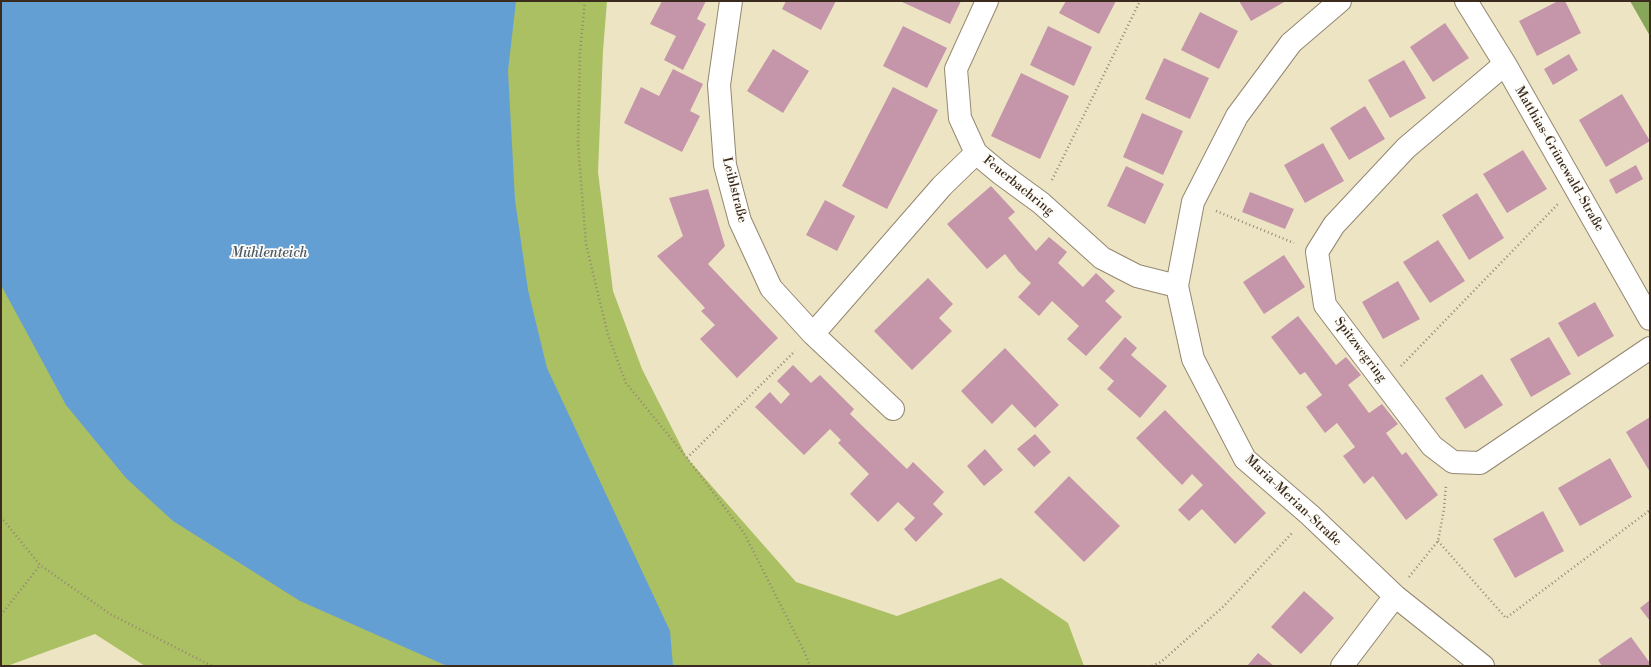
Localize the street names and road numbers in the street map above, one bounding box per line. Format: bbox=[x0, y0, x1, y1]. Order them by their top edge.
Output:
street label: Matthias-Grünewald-Straße bbox=[1511, 84, 1607, 234]
street label: Feuerbachring bbox=[979, 153, 1057, 219]
street label: Leiblstraße bbox=[718, 156, 750, 224]
street label: Spitzwegring bbox=[1331, 315, 1389, 385]
street label: Maria-Merian-Straße bbox=[1242, 452, 1344, 550]

